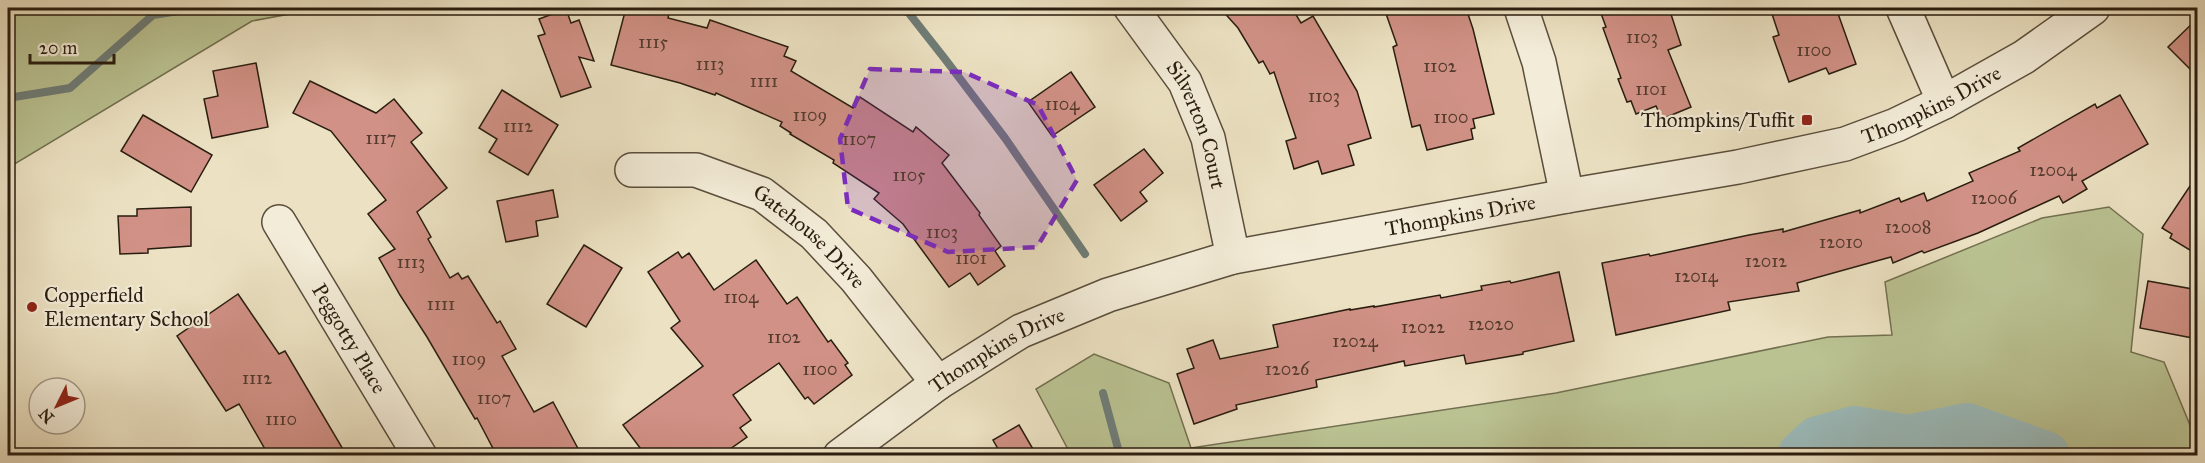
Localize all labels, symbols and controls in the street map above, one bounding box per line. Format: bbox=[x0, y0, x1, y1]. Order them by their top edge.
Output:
house number: 1103 bbox=[1626, 26, 1658, 48]
scale bar bbox=[30, 27, 114, 65]
house number: 1115 bbox=[638, 31, 668, 53]
text: 20 m bbox=[39, 37, 77, 59]
house number: 1100 bbox=[1796, 39, 1832, 61]
house number: 1113 bbox=[696, 53, 724, 75]
street label: Silverton Court bbox=[1161, 55, 1231, 192]
house number: 1102 bbox=[1423, 55, 1457, 77]
street label: Thompkins Drive bbox=[1858, 60, 2006, 150]
house number: 1111 bbox=[750, 70, 778, 92]
house number: 1101 bbox=[1635, 78, 1667, 100]
house number: 1103 bbox=[1308, 85, 1340, 107]
house number: 1104 bbox=[1045, 93, 1080, 115]
house number: 1109 bbox=[793, 104, 827, 126]
house number: 1100 bbox=[1433, 106, 1469, 128]
place label: Thompkins/Tuffit bbox=[1641, 107, 1796, 133]
marker: Thompkins/Tuffit bbox=[1800, 113, 1814, 127]
house number: 1112 bbox=[503, 115, 533, 137]
house number: 1117 bbox=[366, 127, 396, 149]
house number: 1107 bbox=[842, 128, 876, 150]
house number: 12004 bbox=[2030, 159, 2077, 181]
house number: 1105 bbox=[893, 164, 926, 186]
street label: Gatehouse Drive bbox=[750, 179, 872, 294]
house number: 12006 bbox=[1971, 187, 2018, 209]
street label: Thompkins Drive bbox=[1383, 189, 1538, 242]
house number: 12008 bbox=[1885, 216, 1931, 238]
house number: 1103 bbox=[926, 221, 958, 243]
house number: 12010 bbox=[1819, 231, 1863, 253]
house number: 1101 bbox=[955, 247, 987, 269]
house number: 12012 bbox=[1745, 250, 1787, 272]
house number: 1113 bbox=[397, 251, 425, 273]
house number: 12014 bbox=[1674, 265, 1719, 287]
street label: Peggotty Place bbox=[306, 279, 392, 399]
place label: Copperfield Elementary School bbox=[44, 282, 209, 332]
house number: 1104 bbox=[724, 286, 759, 308]
house number: 1111 bbox=[427, 293, 455, 315]
marker: Copperfield Elementary School bbox=[25, 300, 39, 314]
street label: Thompkins Drive bbox=[923, 301, 1069, 398]
house number: 12020 bbox=[1468, 313, 1514, 335]
house number: 12022 bbox=[1401, 316, 1445, 338]
house number: 1102 bbox=[767, 326, 801, 348]
house number: 12024 bbox=[1332, 330, 1379, 352]
house number: 1109 bbox=[452, 348, 486, 370]
house number: 1100 bbox=[802, 358, 838, 380]
house number: 12026 bbox=[1265, 358, 1310, 380]
house number: 1112 bbox=[242, 367, 272, 389]
north arrow bbox=[27, 376, 87, 436]
house number: 1107 bbox=[477, 387, 511, 409]
text: N bbox=[35, 404, 58, 427]
house number: 1110 bbox=[265, 408, 297, 430]

